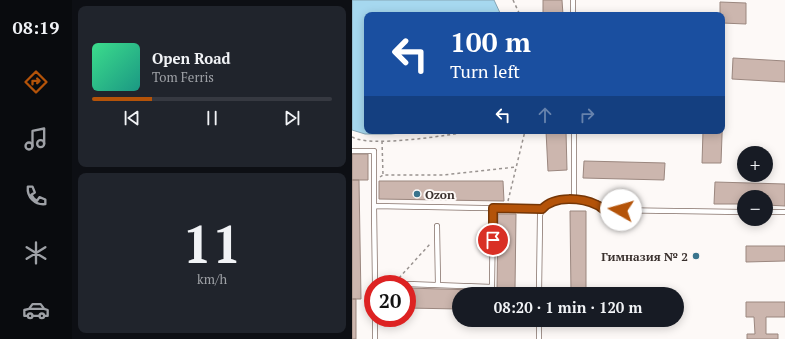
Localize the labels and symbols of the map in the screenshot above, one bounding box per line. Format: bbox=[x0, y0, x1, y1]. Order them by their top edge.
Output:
place label: Ozon bbox=[425, 187, 455, 202]
marker: Ozon bbox=[412, 189, 422, 199]
position arrow bbox=[600, 189, 642, 231]
pin bbox=[476, 223, 510, 257]
place label: Гимназия № 2 bbox=[601, 249, 688, 264]
marker: Гимназия № 2 bbox=[691, 251, 701, 261]
speed limit sign: 20 bbox=[364, 275, 416, 327]

